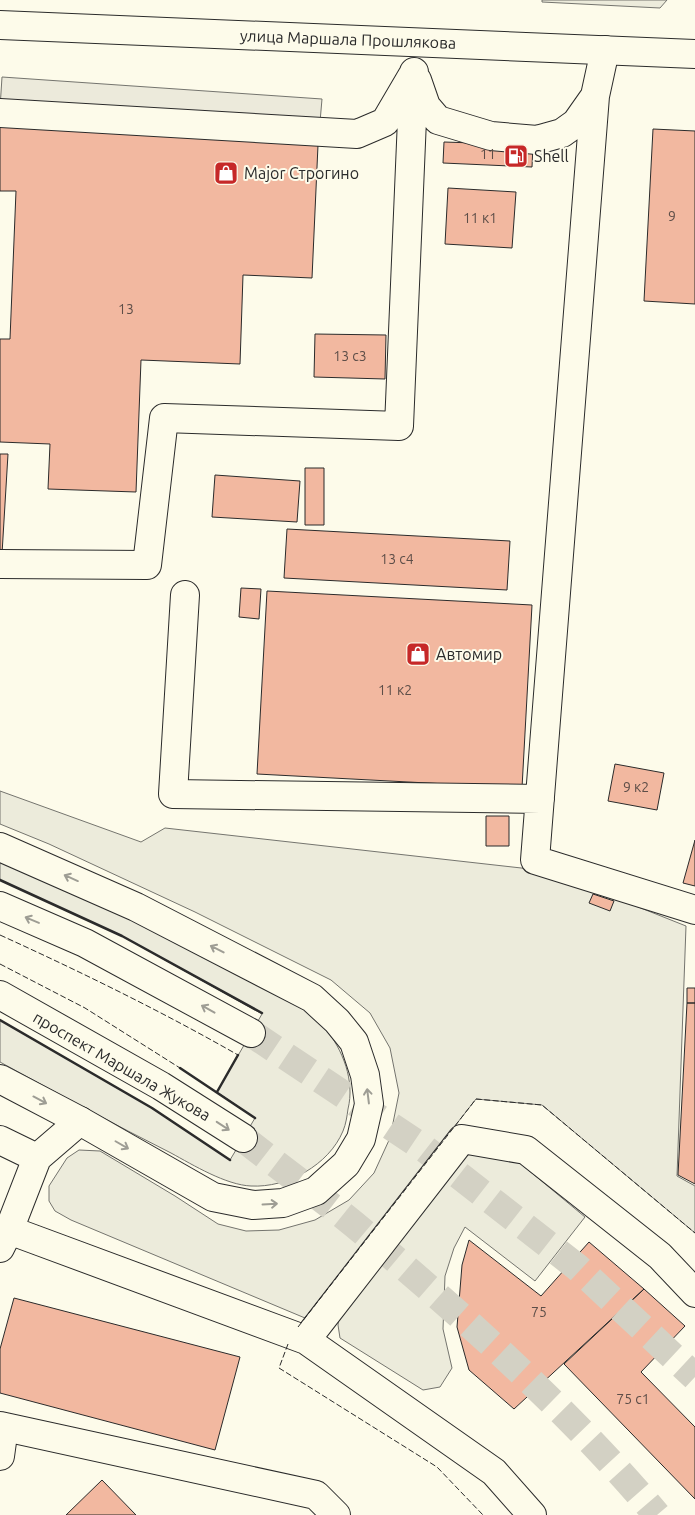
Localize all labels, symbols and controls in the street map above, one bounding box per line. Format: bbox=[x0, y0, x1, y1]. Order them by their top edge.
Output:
street label: улица Маршала Прошлякова bbox=[240, 26, 456, 52]
fuel station icon: Shell bbox=[503, 143, 529, 169]
house number: 11 bbox=[480, 146, 496, 162]
place label: Shell bbox=[534, 147, 569, 165]
shop icon: Major Строгино bbox=[213, 160, 239, 186]
place label: Major Строгино bbox=[244, 164, 359, 182]
house number: 9 bbox=[668, 208, 676, 224]
house number: 11 к1 bbox=[463, 210, 497, 226]
house number: 13 bbox=[118, 301, 134, 317]
house number: 13 с3 bbox=[333, 348, 367, 364]
house number: 13 с4 bbox=[380, 551, 414, 567]
shop icon: Автомир bbox=[405, 641, 431, 667]
place label: Автомир bbox=[436, 645, 502, 663]
house number: 11 к2 bbox=[378, 682, 412, 698]
house number: 9 к2 bbox=[623, 779, 649, 795]
one-way arrow bbox=[64, 872, 79, 882]
one-way arrow bbox=[25, 914, 40, 924]
one-way arrow bbox=[210, 944, 225, 954]
one-way arrow bbox=[201, 1004, 216, 1014]
street label: проспект Маршала Жукова bbox=[30, 1008, 214, 1124]
one-way arrow bbox=[363, 1088, 373, 1104]
one-way arrow bbox=[32, 1096, 47, 1105]
one-way arrow bbox=[216, 1121, 230, 1131]
one-way arrow bbox=[114, 1141, 128, 1151]
one-way arrow bbox=[262, 1199, 278, 1208]
house number: 75 bbox=[531, 1304, 547, 1320]
house number: 75 с1 bbox=[616, 1391, 650, 1407]

